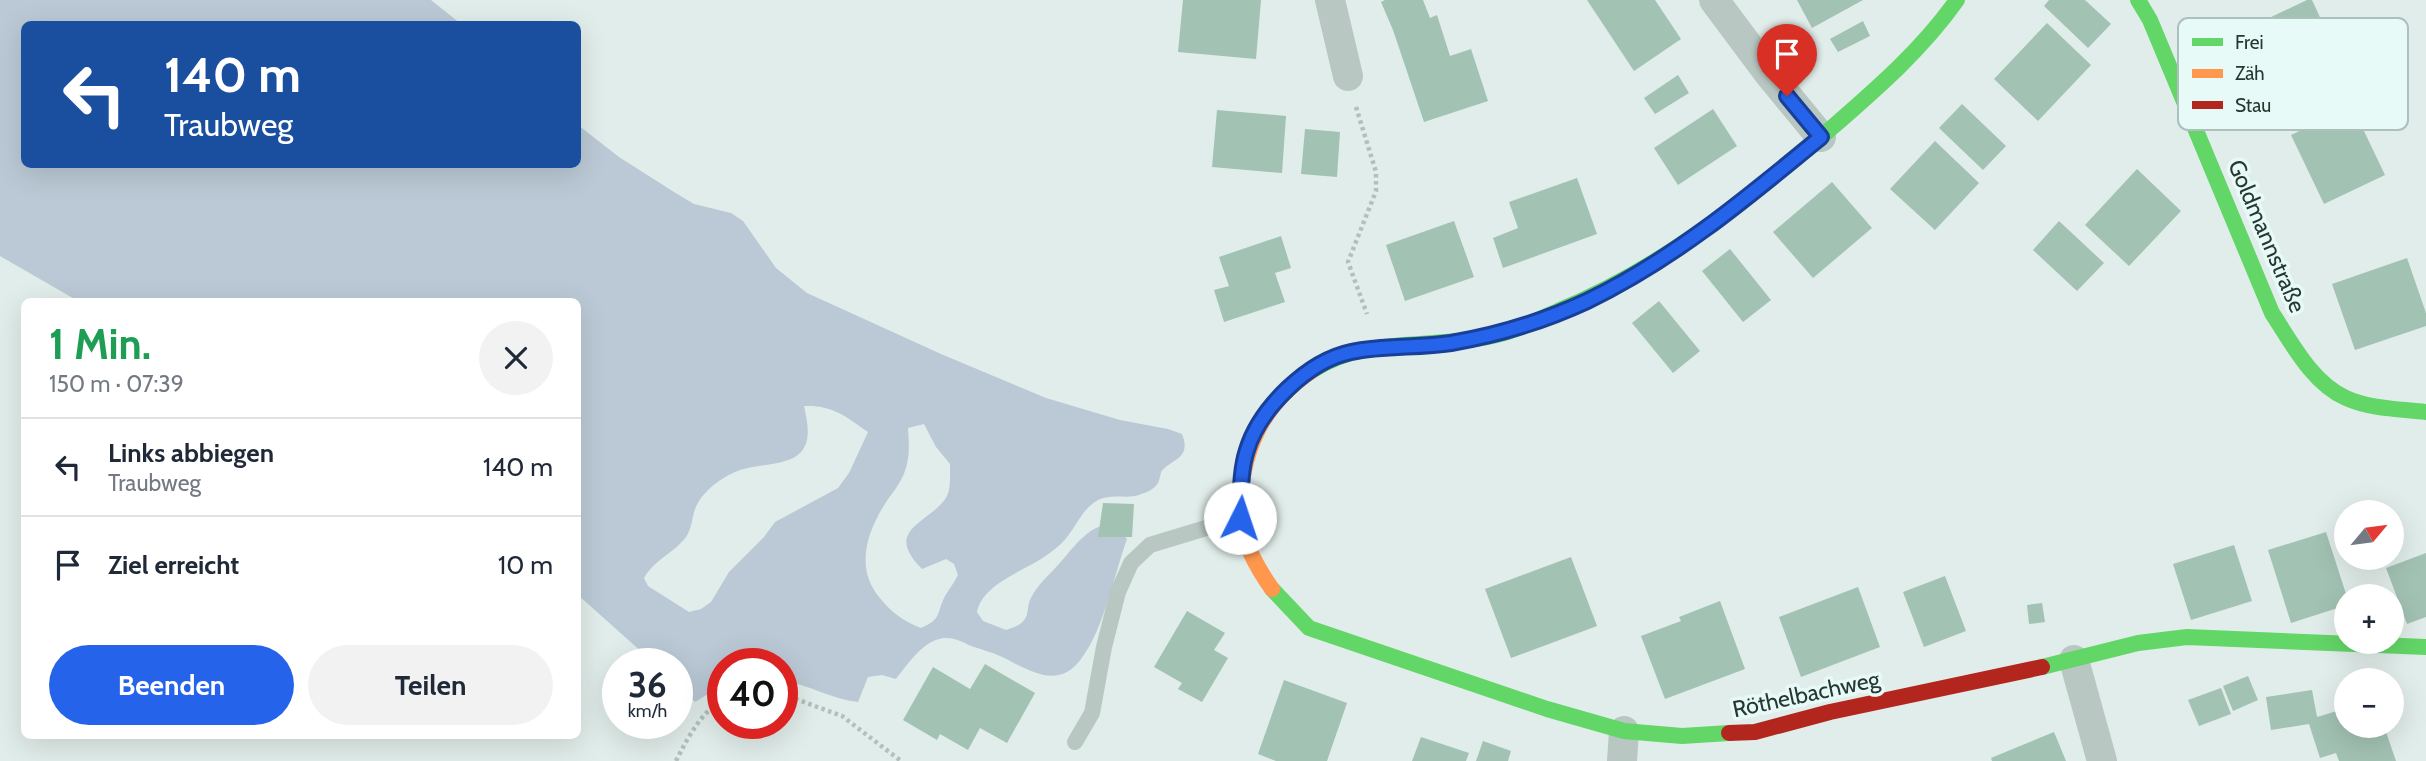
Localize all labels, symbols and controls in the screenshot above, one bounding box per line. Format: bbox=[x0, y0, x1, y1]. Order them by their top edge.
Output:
legend bbox=[2178, 18, 2408, 130]
pin bbox=[1757, 24, 1817, 96]
text: Frei bbox=[2235, 31, 2264, 54]
icon: arrive bbox=[1768, 35, 1806, 73]
text: 140 m bbox=[164, 45, 301, 104]
icon: left bbox=[49, 49, 140, 140]
text: Zäh bbox=[2235, 62, 2265, 85]
text: Stau bbox=[2235, 94, 2271, 117]
text: Traubweg bbox=[164, 105, 293, 144]
street label: Goldmannstraße bbox=[2222, 155, 2312, 317]
text: 1 Min. bbox=[49, 318, 151, 370]
button: close bbox=[479, 321, 553, 395]
text: 150 m · 07:39 bbox=[49, 370, 184, 398]
text: Links abbiegen bbox=[108, 437, 274, 469]
icon: left bbox=[49, 448, 87, 486]
text: 140 m bbox=[483, 451, 553, 483]
text: Traubweg bbox=[108, 469, 201, 497]
position arrow bbox=[1203, 481, 1277, 555]
north arrow bbox=[2334, 500, 2404, 570]
map controls bbox=[2334, 500, 2404, 738]
icon: arrive bbox=[49, 546, 87, 584]
text: Ziel erreicht bbox=[108, 549, 239, 581]
text: 10 m bbox=[498, 549, 553, 581]
button: + bbox=[2334, 584, 2404, 654]
button: Beenden bbox=[49, 645, 294, 725]
button: Teilen bbox=[308, 645, 553, 725]
speed limit sign: 40 bbox=[707, 648, 798, 739]
text: 36 bbox=[628, 663, 667, 706]
street label: Röthelbachweg bbox=[1730, 665, 1883, 723]
button: − bbox=[2334, 668, 2404, 738]
text: km/h bbox=[628, 700, 667, 722]

